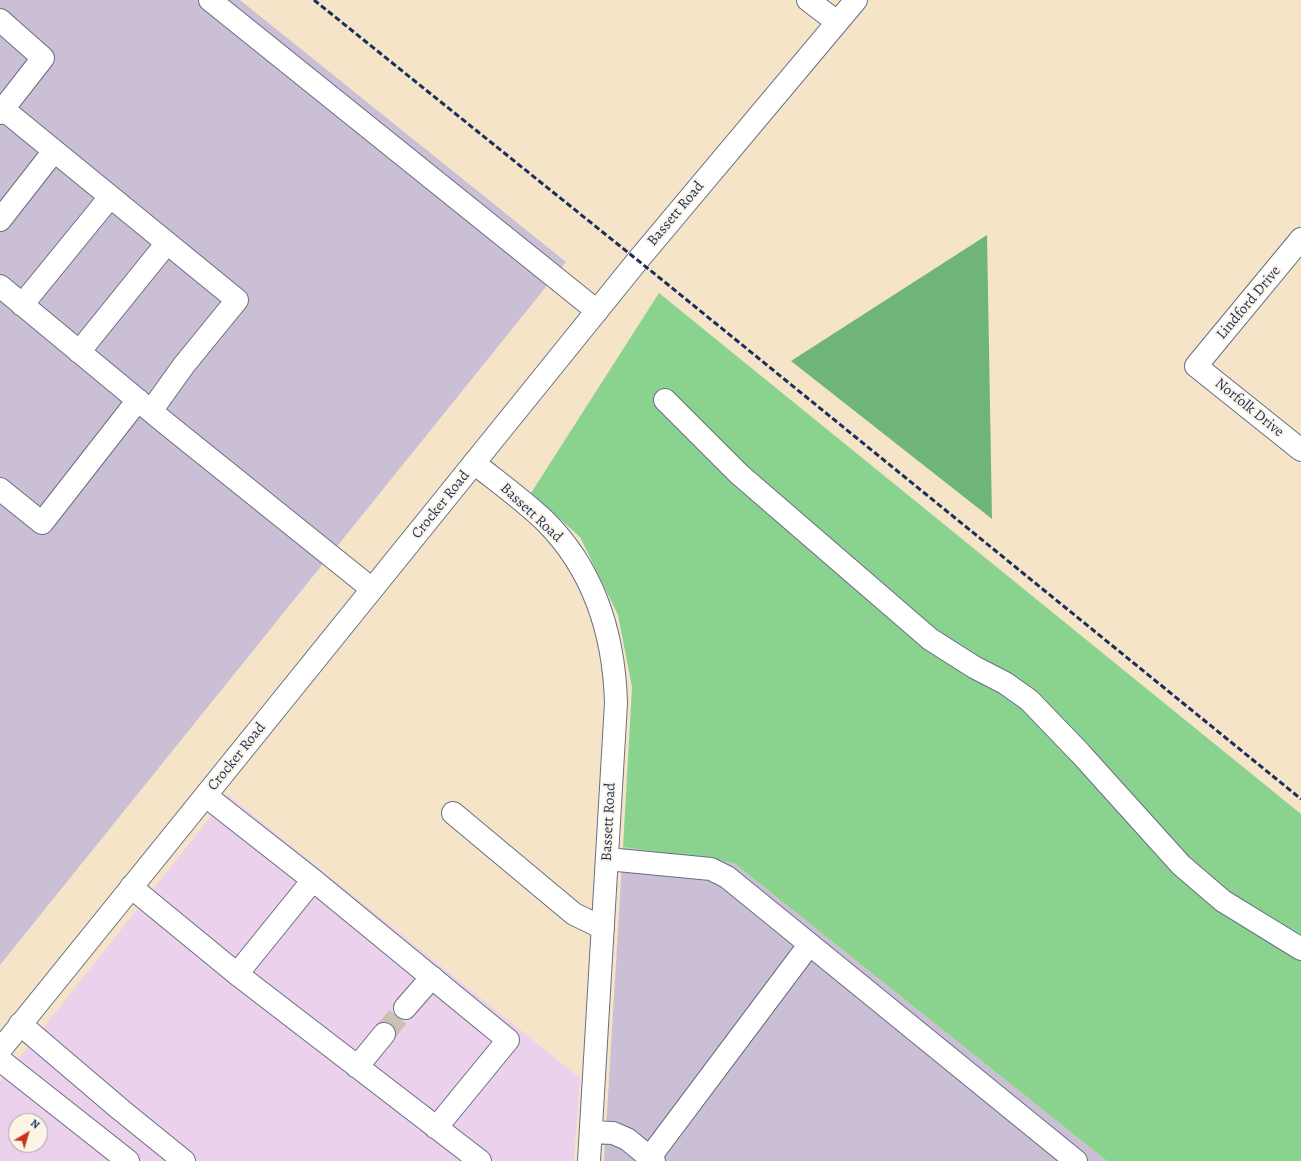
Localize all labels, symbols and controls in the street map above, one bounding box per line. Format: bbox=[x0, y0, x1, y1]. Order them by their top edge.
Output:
street label: Bassett Road bbox=[644, 178, 708, 250]
street label: Lindford Drive bbox=[1213, 263, 1285, 343]
street label: Norfolk Drive bbox=[1211, 375, 1287, 441]
street label: Crocker Road bbox=[408, 467, 474, 543]
street label: Bassett Road bbox=[496, 480, 566, 546]
street label: Crocker Road bbox=[204, 719, 270, 795]
street label: Bassett Road bbox=[598, 782, 620, 862]
north arrow bbox=[8, 1113, 48, 1153]
text: N bbox=[27, 1116, 43, 1132]

